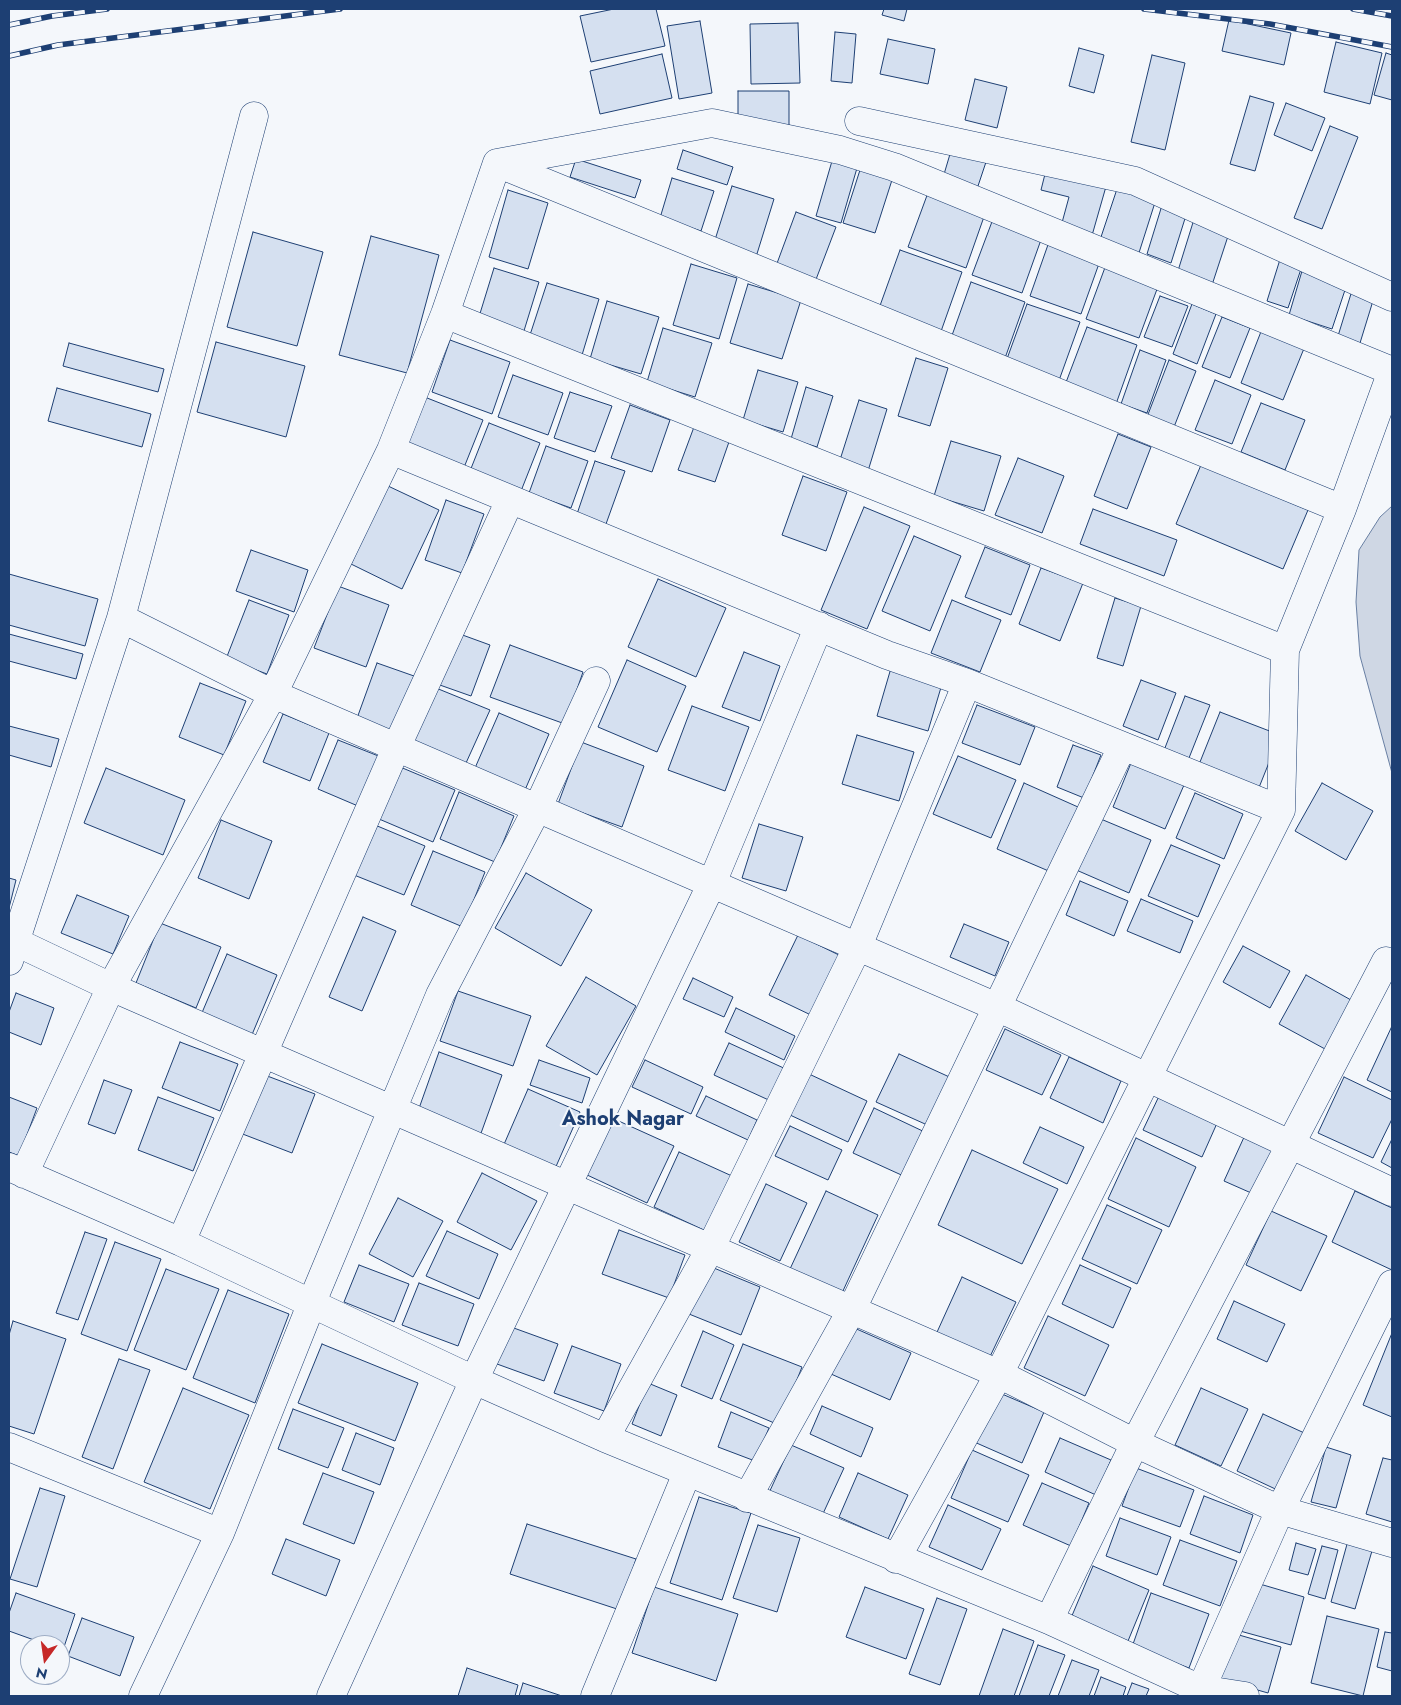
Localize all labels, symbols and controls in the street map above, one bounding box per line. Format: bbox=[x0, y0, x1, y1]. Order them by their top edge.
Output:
district label: Ashok Nagar bbox=[562, 1108, 684, 1132]
north arrow bbox=[20, 1635, 70, 1685]
text: N bbox=[34, 1663, 49, 1685]

